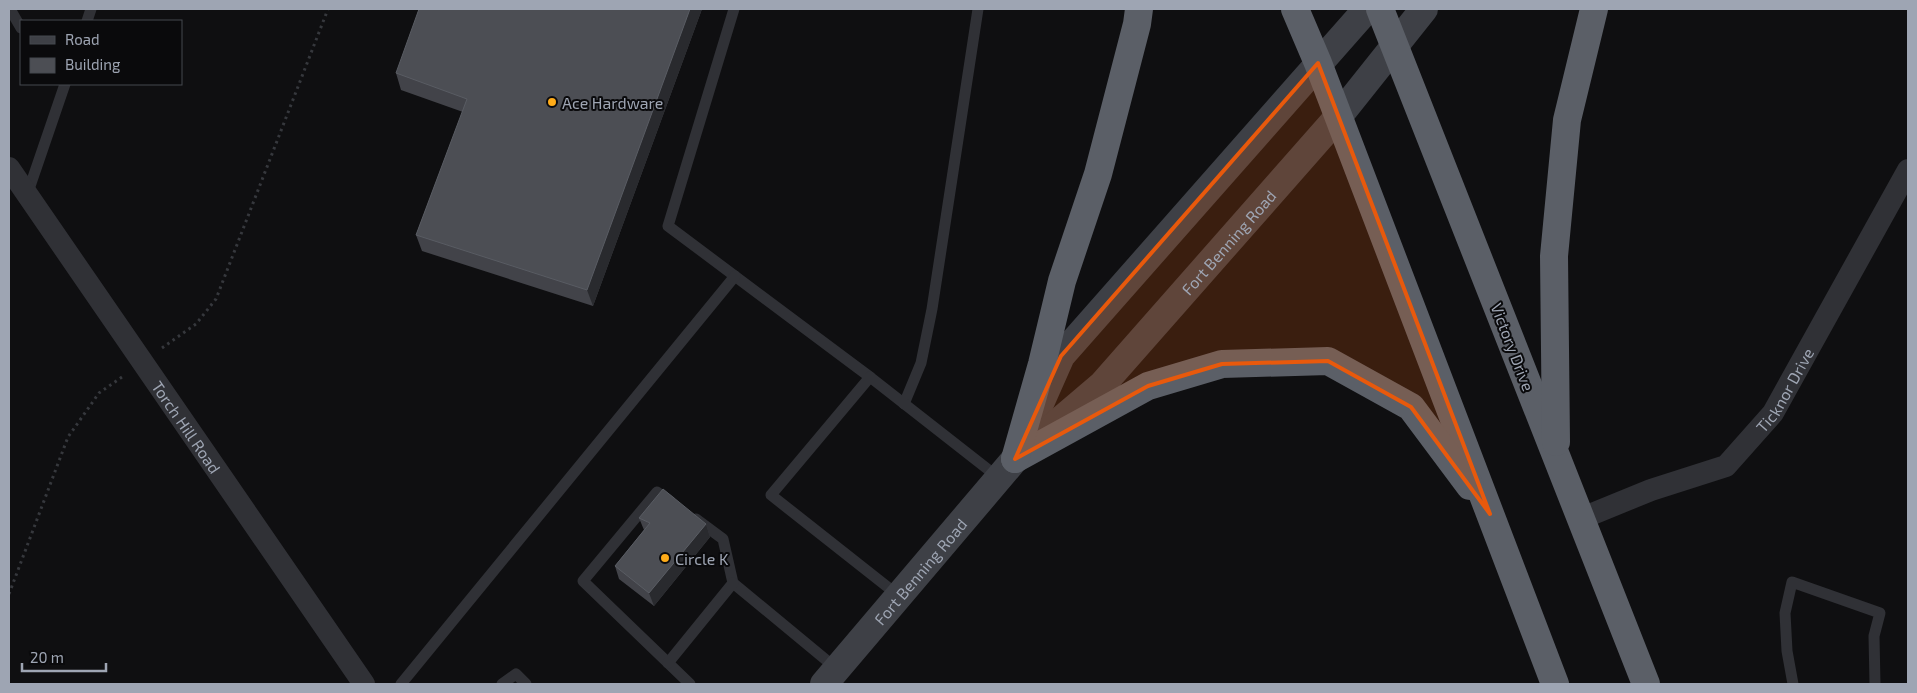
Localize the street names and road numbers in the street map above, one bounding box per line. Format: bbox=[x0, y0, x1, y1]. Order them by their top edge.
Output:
street label: Fort Benning Road bbox=[1177, 186, 1279, 298]
street label: Victory Drive bbox=[1488, 300, 1538, 394]
street label: Ticknor Drive bbox=[1751, 344, 1817, 436]
street label: Torch Hill Road bbox=[149, 377, 225, 476]
street label: Fort Benning Road bbox=[869, 514, 970, 628]

